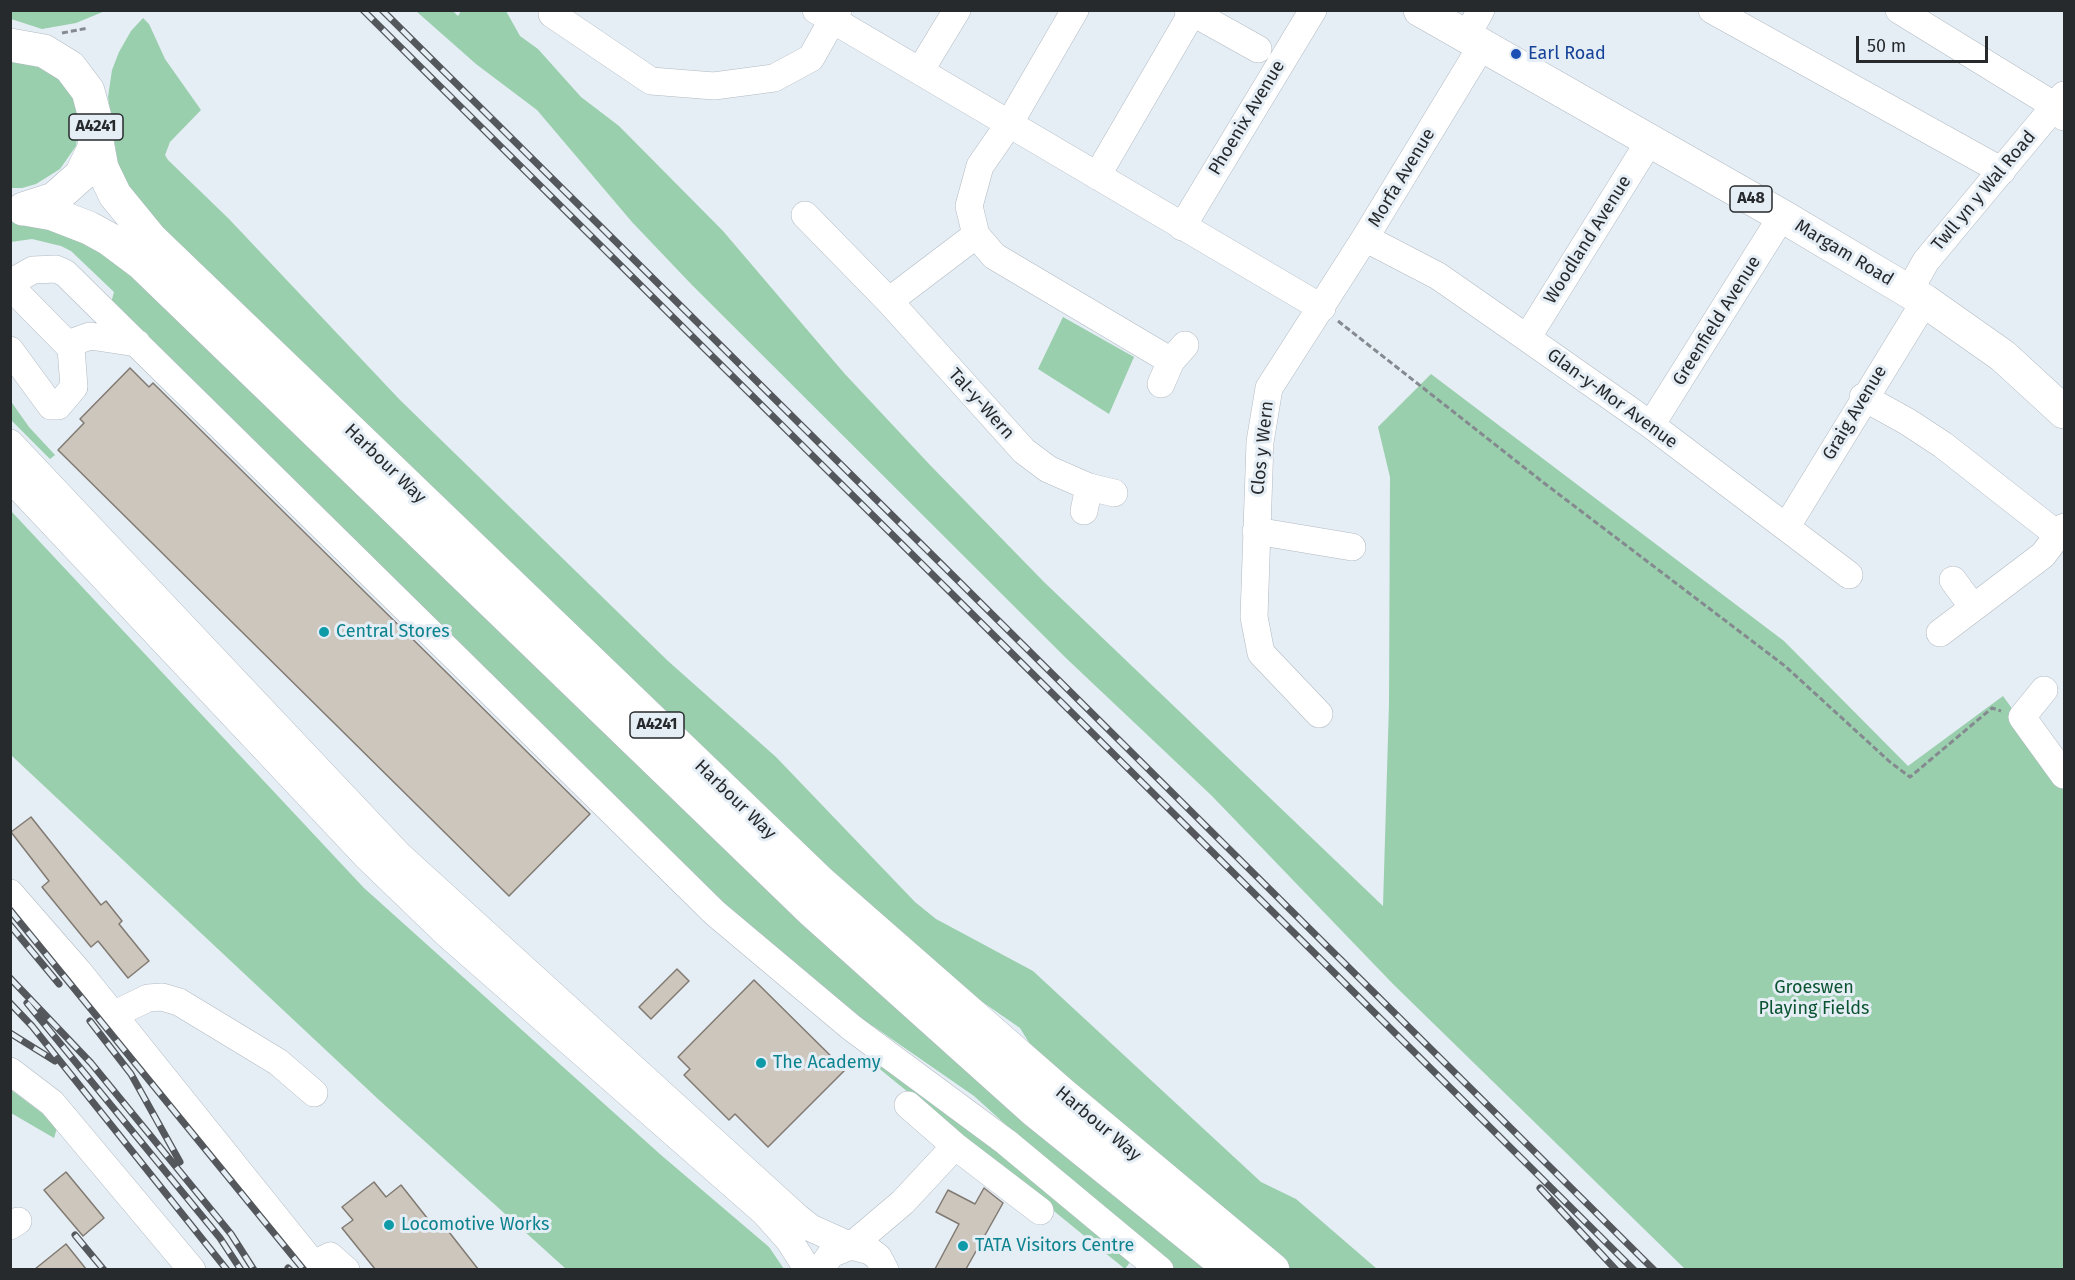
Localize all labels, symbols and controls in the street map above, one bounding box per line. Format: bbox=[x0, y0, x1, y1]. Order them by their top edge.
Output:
scale bar bbox=[1859, 24, 1991, 62]
text: 50 m bbox=[1867, 35, 1906, 57]
place label: Earl Road bbox=[1528, 43, 1606, 65]
marker: Earl Road bbox=[1509, 47, 1523, 61]
street label: Phoenix Avenue bbox=[1204, 57, 1290, 179]
road number: A4241 bbox=[69, 114, 123, 140]
street label: Morfa Avenue bbox=[1364, 125, 1440, 231]
street label: Twll yn y Wal Road bbox=[1927, 126, 2041, 256]
street label: Woodland Avenue bbox=[1540, 172, 1636, 308]
road number: A48 bbox=[1730, 186, 1772, 212]
street label: Margam Road bbox=[1791, 215, 1897, 291]
street label: Greenfield Avenue bbox=[1668, 252, 1766, 390]
street label: Glan-y-Mor Avenue bbox=[1543, 344, 1681, 454]
street label: Graig Avenue bbox=[1818, 362, 1892, 464]
street label: Tal-y-Wern bbox=[943, 364, 1019, 444]
street label: Clos y Wern bbox=[1247, 400, 1279, 496]
street label: Harbour Way bbox=[340, 420, 430, 508]
place label: Central Stores bbox=[336, 621, 450, 643]
marker: Central Stores bbox=[317, 625, 331, 639]
road number: A4241 bbox=[630, 712, 684, 738]
street label: Harbour Way bbox=[690, 756, 780, 844]
park label: Groeswen Playing Fields bbox=[1758, 977, 1870, 1020]
place label: The Academy bbox=[773, 1052, 881, 1074]
marker: The Academy bbox=[754, 1056, 768, 1070]
street label: Harbour Way bbox=[1051, 1082, 1145, 1166]
place label: Locomotive Works bbox=[401, 1214, 549, 1236]
marker: Locomotive Works bbox=[382, 1218, 396, 1232]
place label: TATA Visitors Centre bbox=[975, 1235, 1134, 1257]
marker: TATA Visitors Centre bbox=[956, 1239, 970, 1253]

